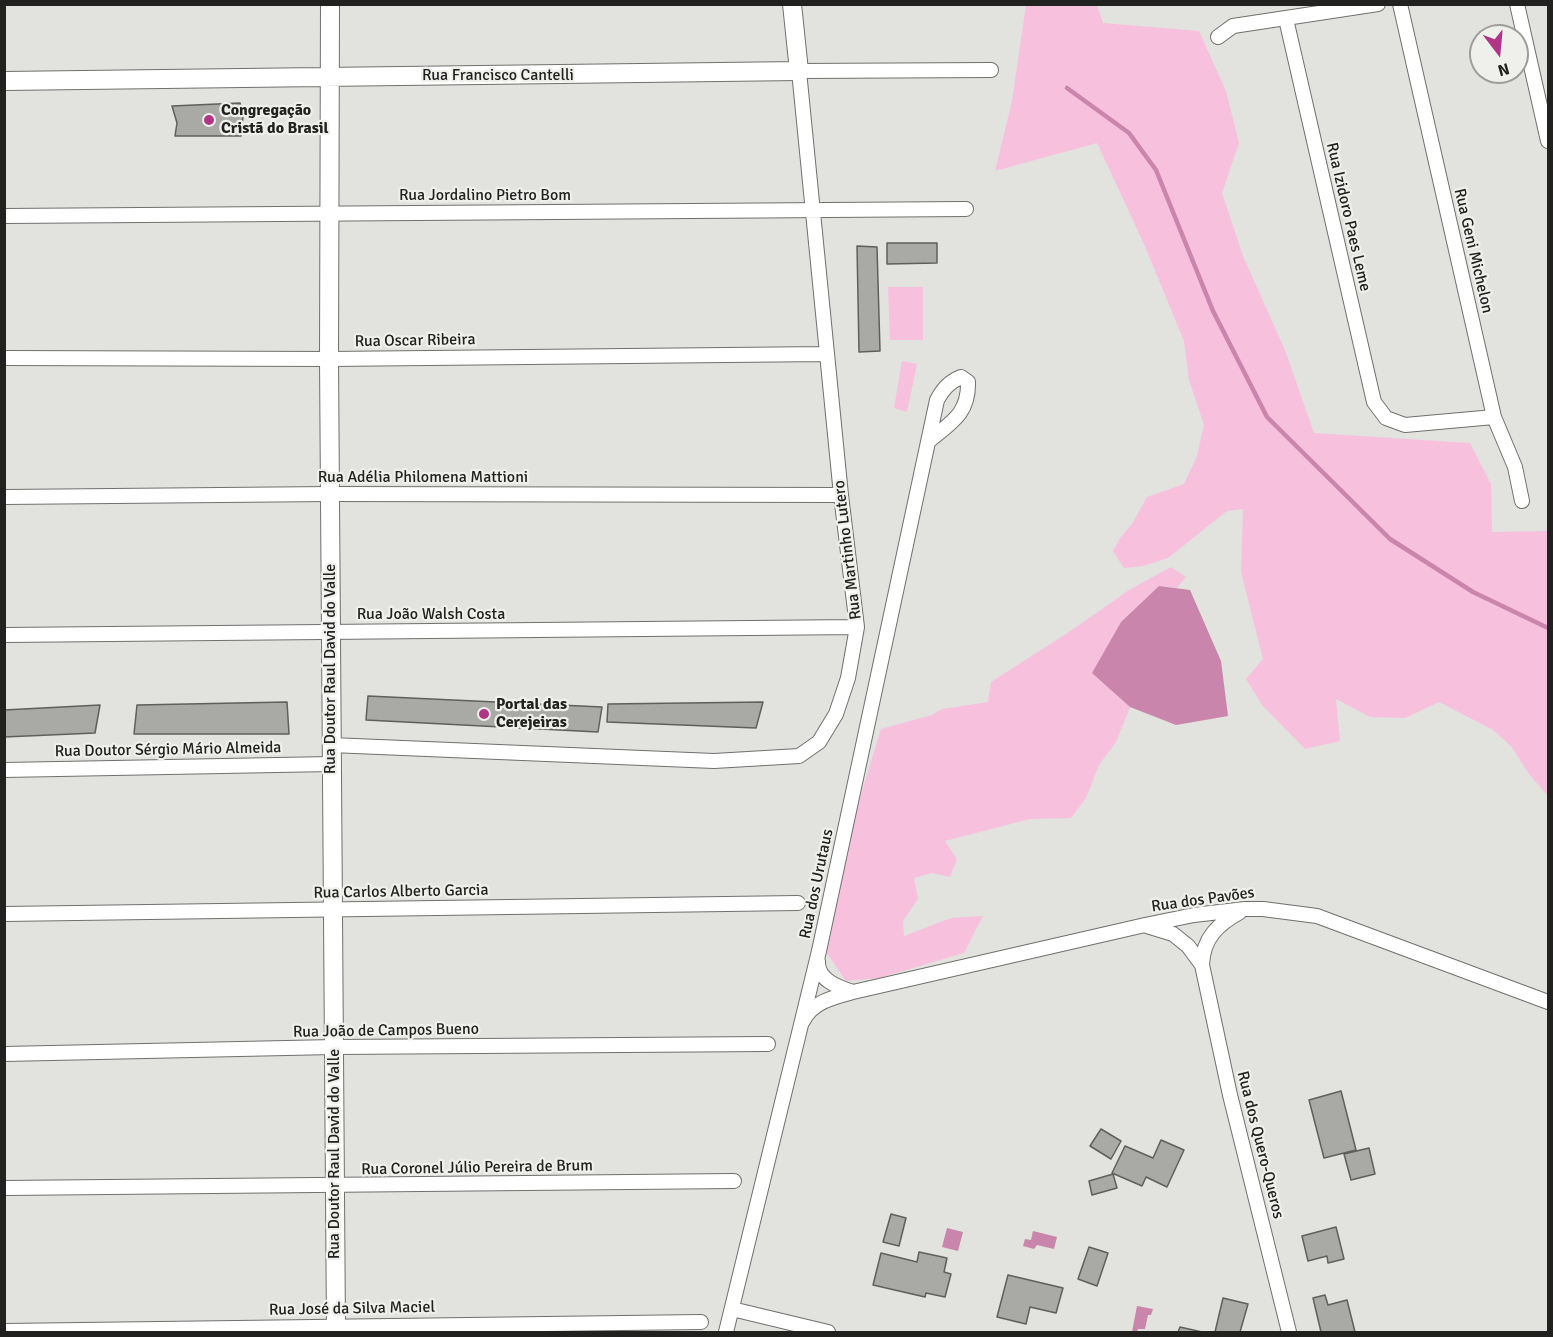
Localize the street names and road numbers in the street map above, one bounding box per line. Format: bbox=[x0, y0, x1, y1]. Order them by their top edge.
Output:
street label: Rua Francisco Cantelli bbox=[422, 66, 574, 86]
street label: Rua Izidoro Paes Leme bbox=[1322, 141, 1374, 293]
street label: Rua Jordalino Pietro Bom bbox=[399, 186, 571, 206]
street label: Rua Geni Michelon bbox=[1449, 187, 1497, 315]
street label: Rua Oscar Ribeira bbox=[354, 330, 476, 352]
street label: Rua Adélia Philomena Mattioni bbox=[318, 468, 528, 488]
street label: Rua Martinho Lutero bbox=[830, 479, 866, 621]
street label: Rua Doutor Raul David do Valle bbox=[321, 564, 341, 774]
street label: Rua João Walsh Costa bbox=[357, 605, 505, 625]
street label: Rua Doutor Sérgio Mário Almeida bbox=[54, 738, 282, 762]
street label: Rua dos Urutaus bbox=[796, 827, 838, 941]
street label: Rua Carlos Alberto Garcia bbox=[313, 881, 489, 903]
street label: Rua dos Pavões bbox=[1150, 883, 1256, 917]
street label: Rua João de Campos Bueno bbox=[293, 1020, 479, 1042]
street label: Rua Doutor Raul David do Valle bbox=[325, 1049, 345, 1259]
street label: Rua dos Quero-Queros bbox=[1232, 1069, 1288, 1221]
street label: Rua Coronel Júlio Pereira de Brum bbox=[361, 1156, 593, 1180]
street label: Rua José da Silva Maciel bbox=[269, 1298, 435, 1320]

